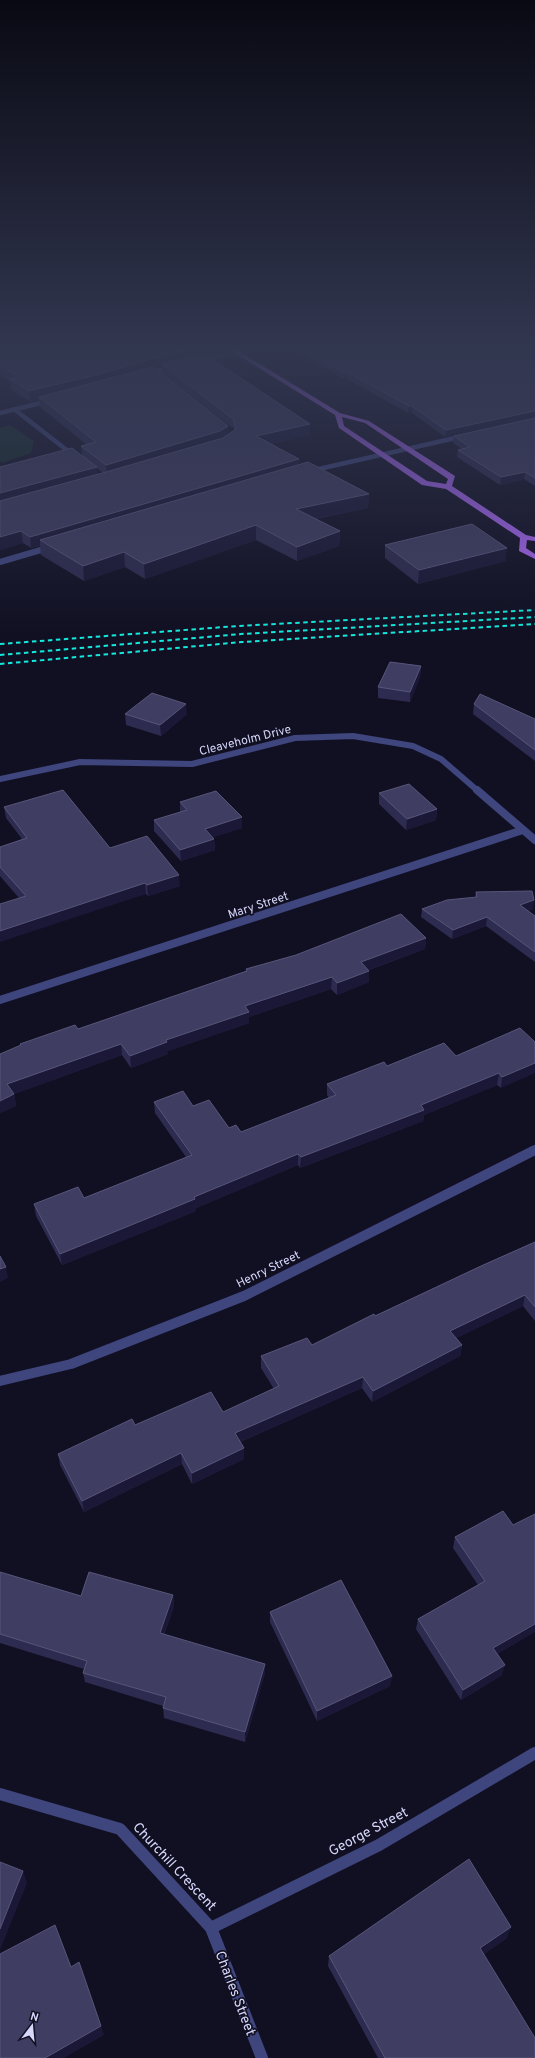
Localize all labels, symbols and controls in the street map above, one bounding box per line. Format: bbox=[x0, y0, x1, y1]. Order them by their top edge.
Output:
street label: Cleaveholm Drive bbox=[198, 722, 293, 760]
street label: Mary Street bbox=[226, 889, 291, 923]
street label: Henry Street bbox=[234, 1248, 303, 1292]
street label: George Street bbox=[326, 1804, 411, 1860]
street label: Churchill Crescent bbox=[129, 1819, 219, 1915]
street label: Charles Street bbox=[211, 1949, 259, 2038]
north arrow bbox=[12, 2006, 52, 2046]
text: N bbox=[29, 2010, 40, 2025]

